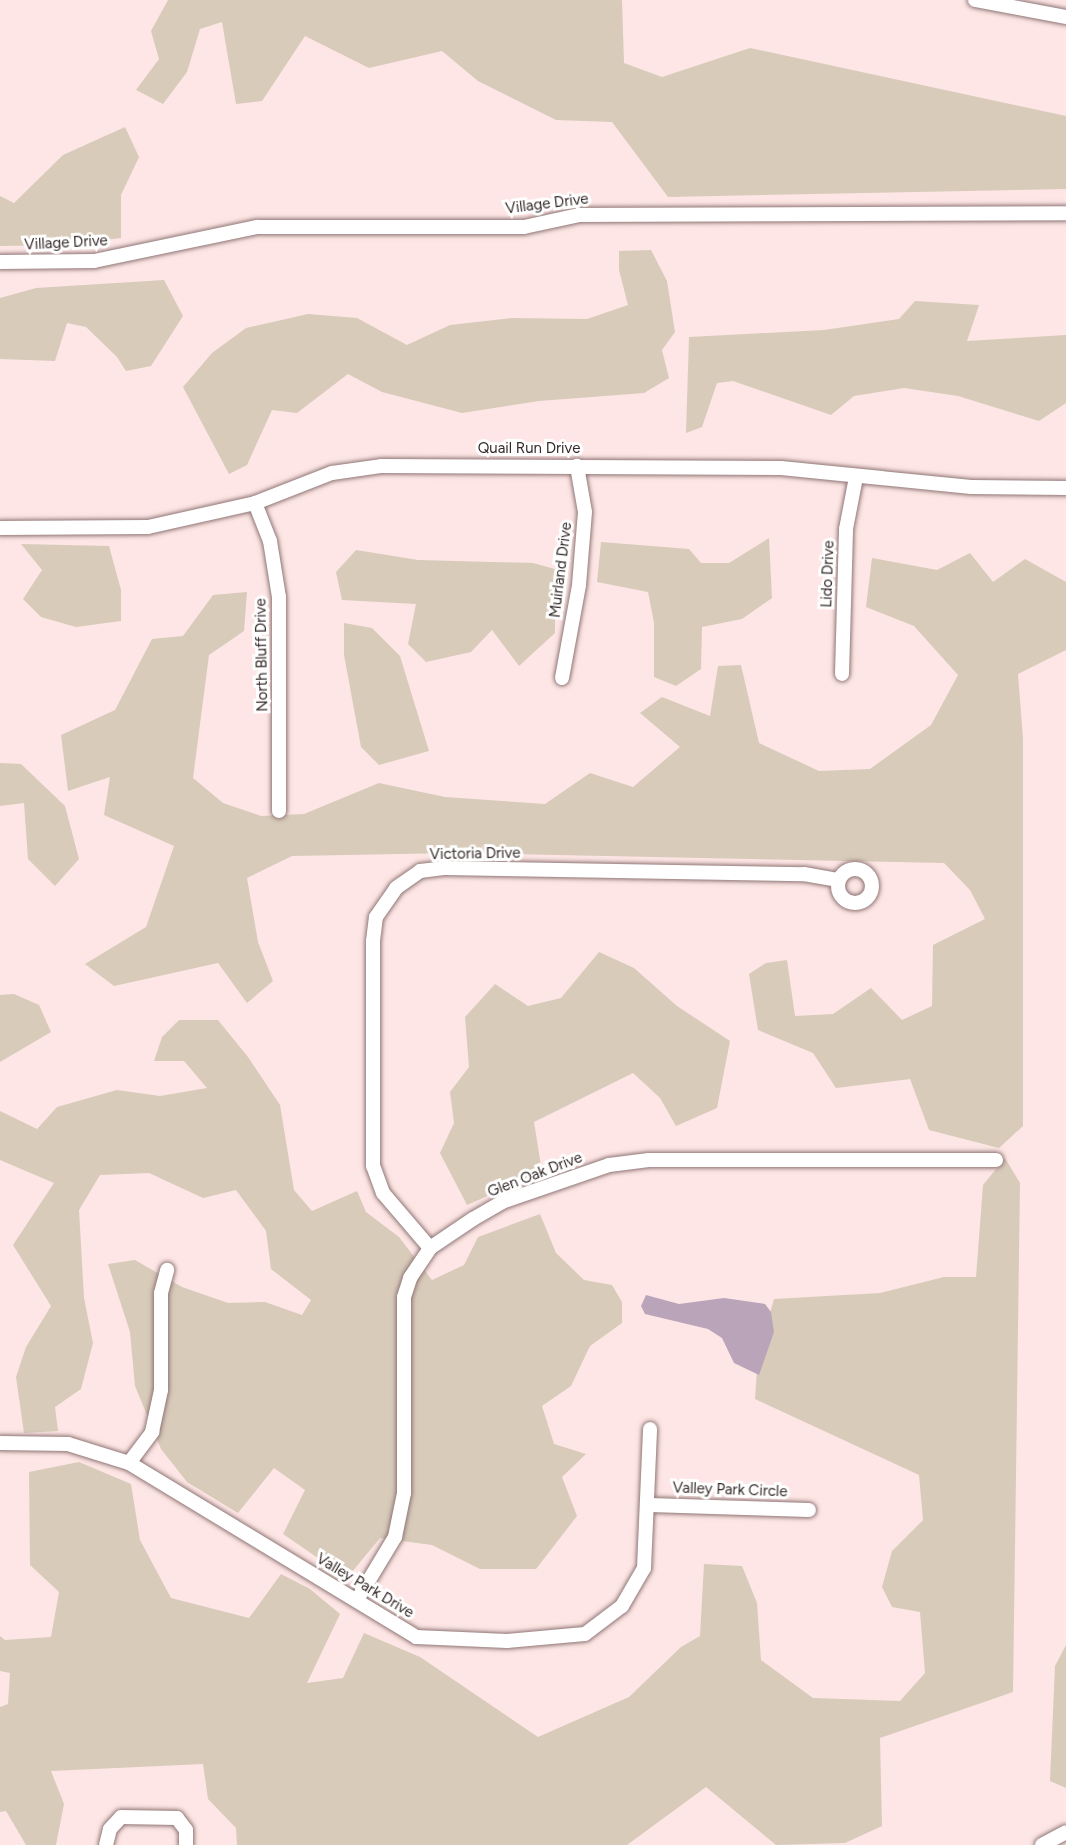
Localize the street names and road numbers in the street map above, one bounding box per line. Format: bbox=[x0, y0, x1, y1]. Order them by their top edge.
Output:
street label: Village Drive bbox=[504, 190, 590, 218]
street label: Village Drive bbox=[24, 232, 108, 254]
street label: Quail Run Drive bbox=[478, 440, 580, 458]
street label: Muirland Drive bbox=[546, 521, 576, 619]
street label: Lido Drive bbox=[818, 540, 838, 608]
street label: North Bluff Drive bbox=[252, 598, 272, 712]
street label: Victoria Drive bbox=[429, 844, 521, 864]
street label: Glen Oak Drive bbox=[485, 1149, 585, 1201]
street label: Valley Park Circle bbox=[672, 1479, 788, 1501]
street label: Valley Park Drive bbox=[313, 1550, 417, 1622]

